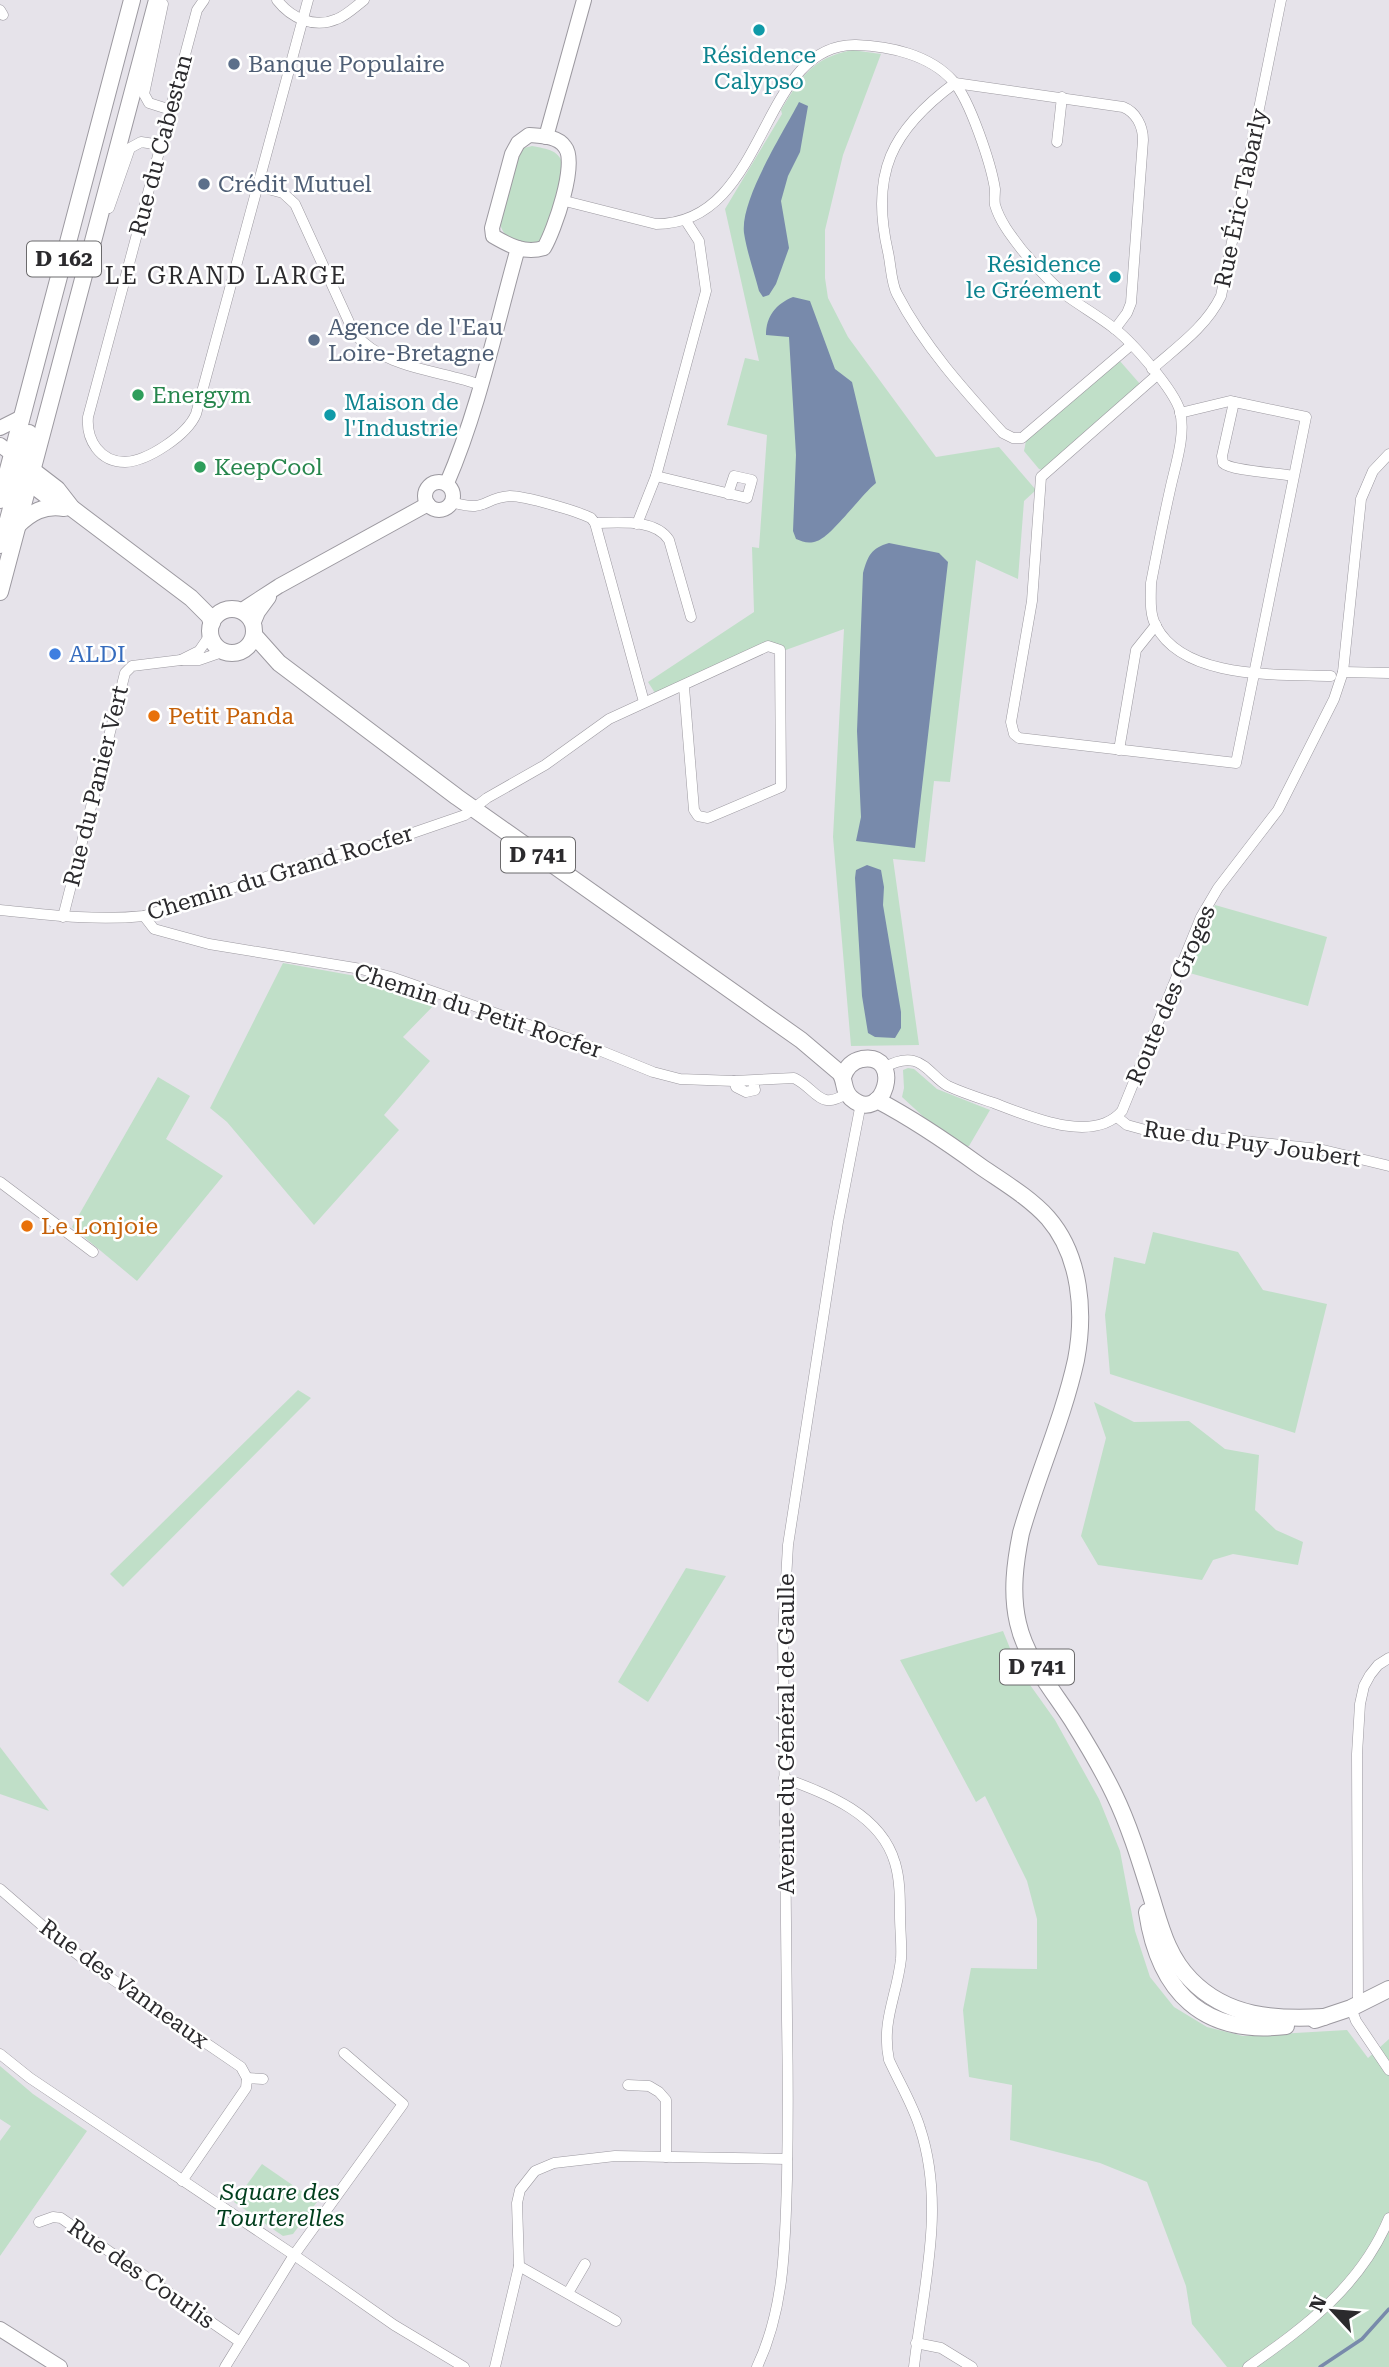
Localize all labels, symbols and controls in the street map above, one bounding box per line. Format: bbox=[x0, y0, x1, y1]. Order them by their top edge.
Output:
marker: Résidence Calypso bbox=[751, 22, 767, 38]
place label: Résidence Calypso bbox=[702, 42, 816, 95]
street label: Rue du Cabestan bbox=[124, 51, 198, 238]
place label: Banque Populaire bbox=[248, 51, 445, 78]
marker: Banque Populaire bbox=[226, 56, 242, 72]
street label: Rue Éric Tabarly bbox=[1209, 106, 1273, 290]
place label: Crédit Mutuel bbox=[218, 171, 372, 198]
marker: Crédit Mutuel bbox=[196, 176, 212, 192]
road number: D 162 bbox=[27, 242, 101, 276]
place label: Résidence le Gréement bbox=[966, 251, 1101, 304]
district label: LE GRAND LARGE bbox=[105, 262, 347, 290]
marker: Résidence le Gréement bbox=[1107, 269, 1123, 285]
place label: Agence de l'Eau Loire-Bretagne bbox=[328, 314, 503, 367]
marker: Agence de l'Eau Loire-Bretagne bbox=[306, 332, 322, 348]
place label: Energym bbox=[152, 382, 251, 409]
marker: Energym bbox=[130, 387, 146, 403]
place label: Maison de l'Industrie bbox=[344, 389, 459, 442]
marker: Maison de l'Industrie bbox=[322, 407, 338, 423]
place label: KeepCool bbox=[214, 454, 323, 481]
marker: KeepCool bbox=[192, 459, 208, 475]
place label: ALDI bbox=[69, 641, 126, 668]
marker: ALDI bbox=[47, 646, 63, 662]
street label: Rue du Panier Vert bbox=[58, 683, 134, 889]
place label: Petit Panda bbox=[168, 703, 294, 730]
marker: Petit Panda bbox=[146, 708, 162, 724]
street label: Chemin du Grand Rocfer bbox=[144, 820, 416, 926]
road number: D 741 bbox=[501, 838, 575, 872]
street label: Route des Groges bbox=[1121, 901, 1221, 1089]
street label: Chemin du Petit Rocfer bbox=[351, 958, 605, 1064]
street label: Rue du Puy Joubert bbox=[1142, 1115, 1363, 1173]
place label: Le Lonjoie bbox=[41, 1213, 158, 1240]
marker: Le Lonjoie bbox=[19, 1218, 35, 1234]
street label: Avenue du Général de Gaulle bbox=[773, 1573, 800, 1895]
road number: D 741 bbox=[1000, 1650, 1074, 1684]
street label: Rue des Vanneaux bbox=[34, 1914, 214, 2055]
park label: Square des Tourterelles bbox=[215, 2179, 345, 2232]
street label: Rue des Courlis bbox=[63, 2213, 219, 2335]
north arrow bbox=[1298, 2276, 1368, 2346]
text: N bbox=[1305, 2292, 1332, 2315]

